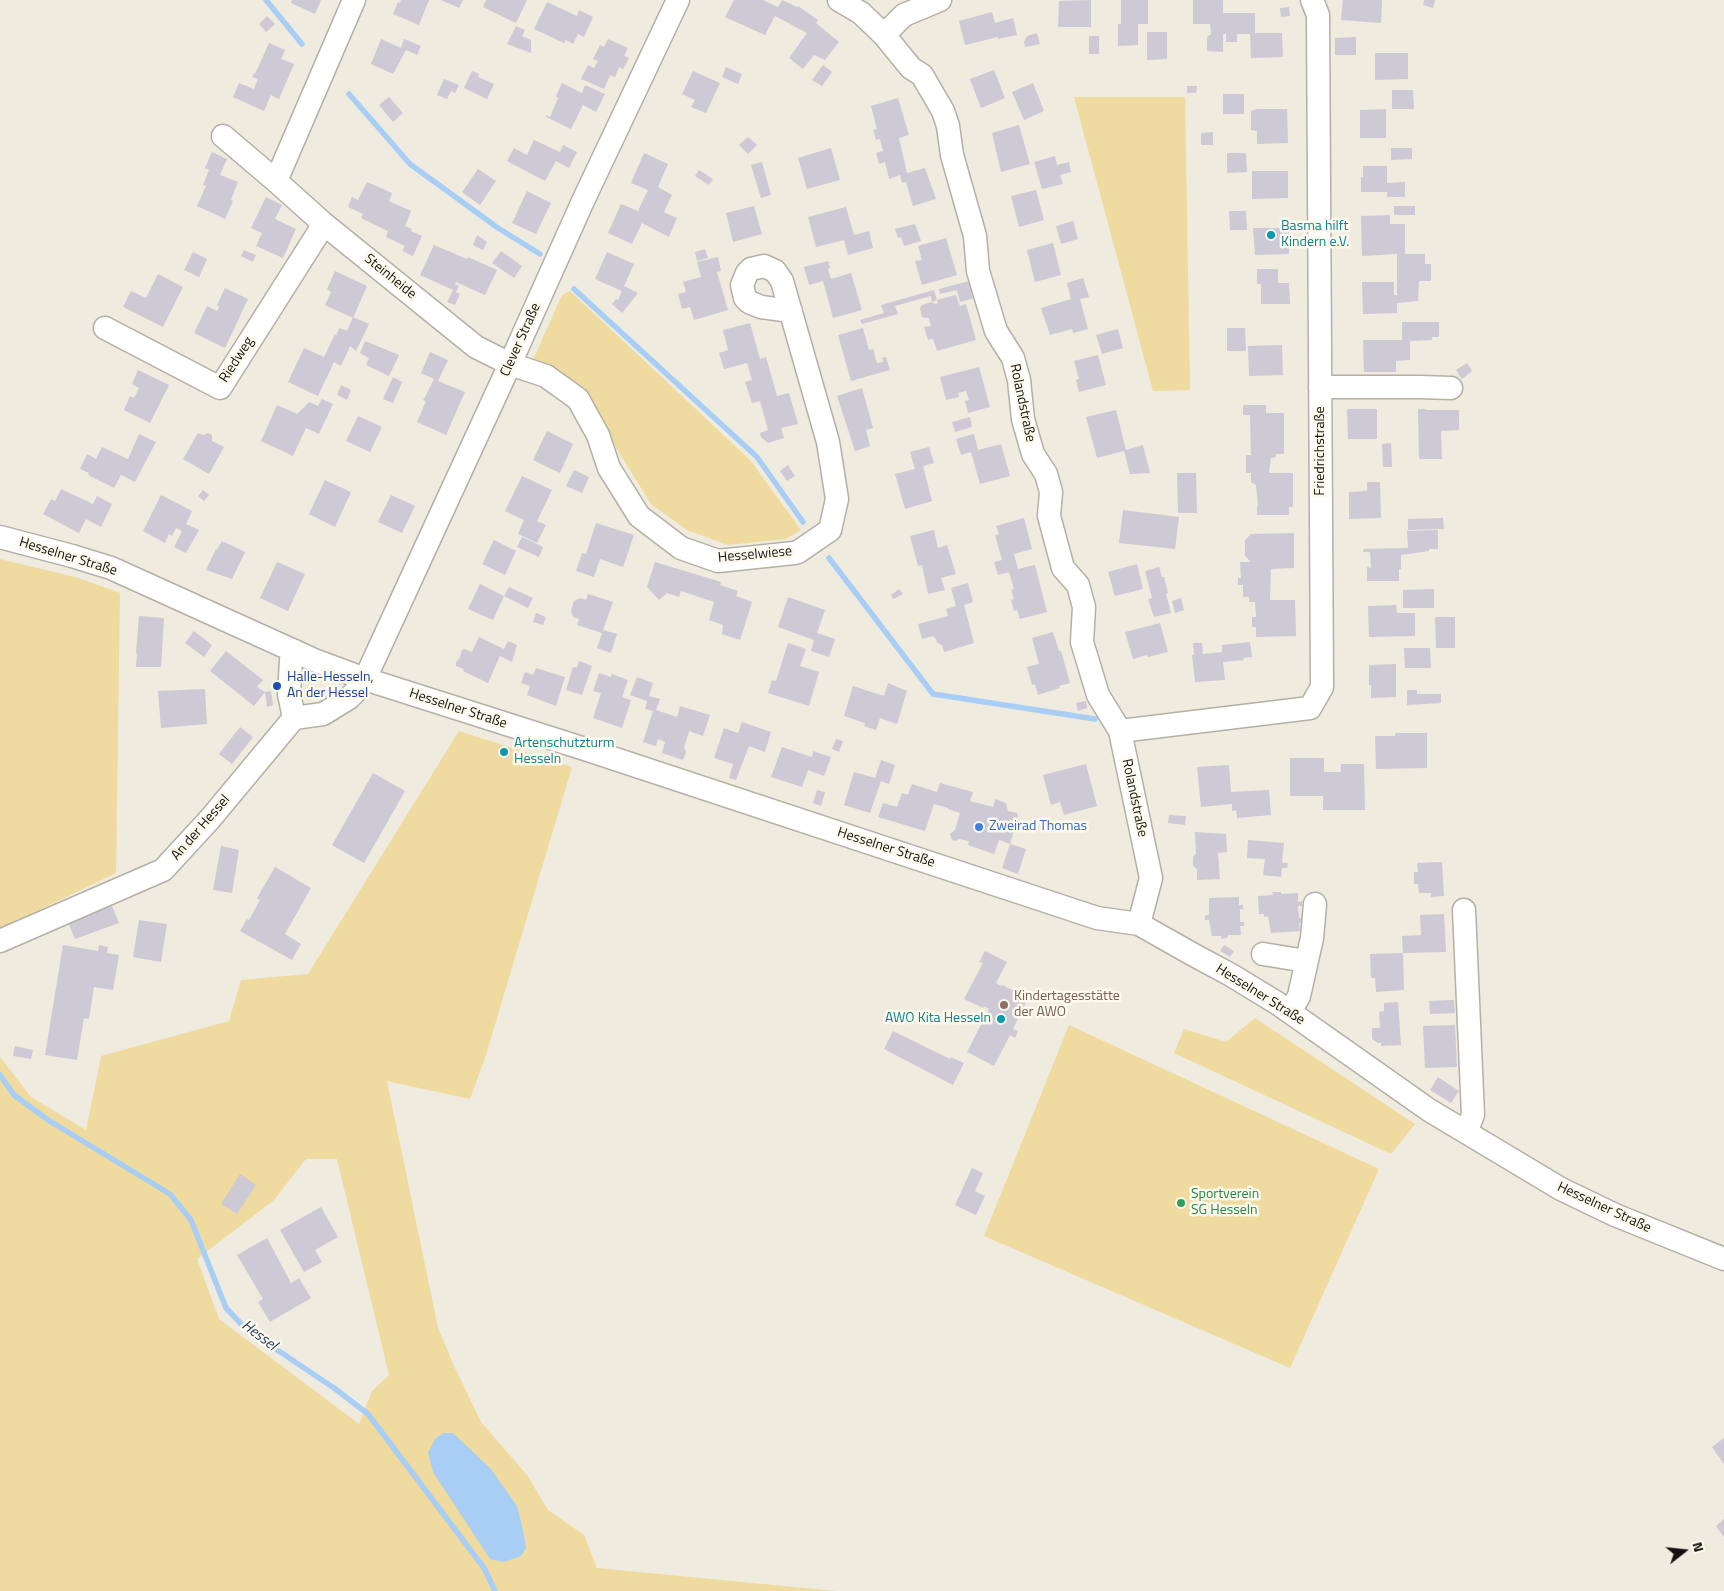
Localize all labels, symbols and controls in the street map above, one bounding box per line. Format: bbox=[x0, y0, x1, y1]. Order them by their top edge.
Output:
place label: Basma hilft Kindern e.V. bbox=[1281, 219, 1349, 252]
marker: Basma hilft Kindern e.V. bbox=[1265, 229, 1277, 241]
street label: Steinheide bbox=[361, 251, 419, 303]
street label: Clever Straße bbox=[497, 301, 545, 379]
street label: Riedweg bbox=[216, 334, 258, 386]
street label: Rolandstraße bbox=[1006, 362, 1038, 444]
street label: Friedrichstraße bbox=[1313, 406, 1329, 496]
street label: Hesselner Straße bbox=[17, 534, 119, 580]
street label: Hesselwiese bbox=[717, 543, 793, 567]
place label: Halle-Hesseln, An der Hessel bbox=[287, 670, 374, 702]
marker: Halle-Hesseln, An der Hessel bbox=[271, 680, 283, 692]
street label: Hesselner Straße bbox=[407, 685, 509, 733]
place label: Artenschutzturm Hesseln bbox=[514, 736, 614, 769]
marker: Artenschutzturm Hesseln bbox=[498, 746, 510, 758]
street label: Rolandstraße bbox=[1118, 757, 1150, 839]
street label: An der Hessel bbox=[168, 792, 234, 864]
place label: Zweirad Thomas bbox=[989, 819, 1087, 835]
marker: Zweirad Thomas bbox=[973, 821, 985, 833]
street label: Hesselner Straße bbox=[835, 824, 937, 872]
street label: Hesselner Straße bbox=[1212, 961, 1308, 1029]
place label: Kindertagesstätte der AWO bbox=[1014, 989, 1120, 1022]
marker: Kindertagesstätte der AWO bbox=[998, 999, 1010, 1011]
place label: AWO Kita Hesseln bbox=[885, 1011, 991, 1027]
marker: AWO Kita Hesseln bbox=[995, 1013, 1007, 1025]
street label: Hesselner Straße bbox=[1554, 1179, 1654, 1237]
place label: Sportverein SG Hesseln bbox=[1191, 1187, 1259, 1220]
marker: Sportverein SG Hesseln bbox=[1175, 1197, 1187, 1209]
water label: Hessel bbox=[238, 1317, 280, 1355]
north arrow bbox=[1659, 1526, 1709, 1576]
text: N bbox=[1687, 1539, 1710, 1554]

